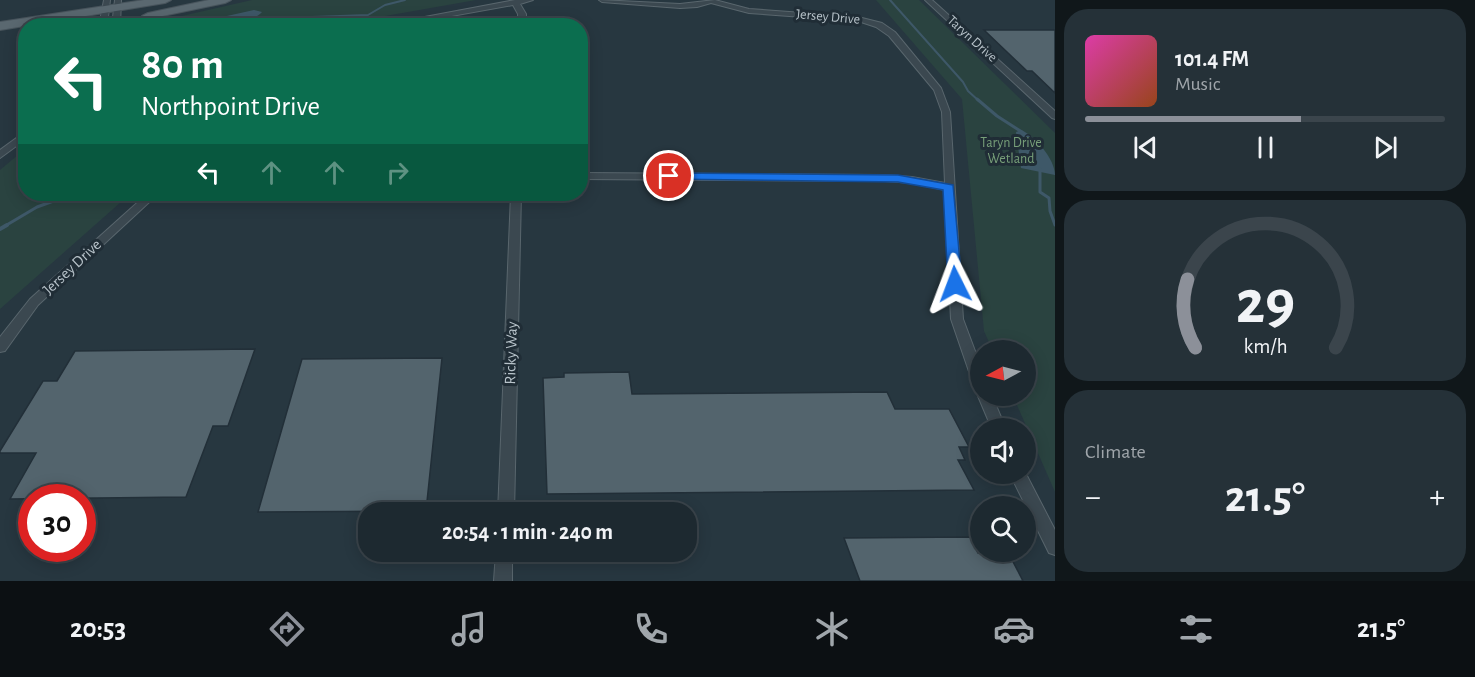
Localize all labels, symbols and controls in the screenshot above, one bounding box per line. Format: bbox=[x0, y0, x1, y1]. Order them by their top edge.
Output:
street label: Jersey Drive bbox=[795, 7, 861, 27]
street label: Taryn Drive bbox=[944, 13, 1000, 65]
icon: left bbox=[42, 42, 120, 120]
text: 80 m bbox=[141, 44, 224, 86]
text: 101.4 FM bbox=[1175, 48, 1249, 70]
text: Music bbox=[1175, 74, 1221, 94]
text: Northpoint Drive bbox=[141, 93, 320, 120]
icon: previous bbox=[1129, 131, 1162, 164]
icon: pause bbox=[1249, 131, 1282, 164]
icon: next bbox=[1369, 131, 1402, 164]
park label: Taryn Drive Wetland bbox=[980, 136, 1042, 166]
pin bbox=[643, 150, 694, 201]
icon: left bbox=[192, 156, 225, 189]
icon: ahead bbox=[255, 156, 288, 189]
icon: ahead bbox=[318, 156, 351, 189]
icon: right bbox=[381, 156, 414, 189]
icon: arrive bbox=[652, 159, 685, 192]
street label: Jersey Drive bbox=[40, 236, 105, 299]
position arrow bbox=[923, 252, 987, 316]
text: 29 bbox=[1235, 272, 1295, 334]
street label: Ricky Way bbox=[502, 321, 521, 385]
text: km/h bbox=[1243, 336, 1287, 357]
north arrow bbox=[970, 340, 1036, 406]
map controls bbox=[970, 340, 1036, 562]
button: sound bbox=[970, 418, 1036, 484]
text: Climate bbox=[1085, 442, 1146, 462]
text: 21.5° bbox=[1225, 475, 1305, 520]
text: − bbox=[1085, 481, 1101, 514]
text: + bbox=[1429, 481, 1445, 514]
speed limit sign: 30 bbox=[18, 484, 96, 562]
button: search bbox=[970, 496, 1036, 562]
text: 20:54 · 1 min · 240 m bbox=[442, 521, 613, 543]
icon: directions bbox=[266, 608, 308, 650]
icon: music bbox=[448, 608, 490, 650]
icon: phone bbox=[630, 608, 672, 650]
icon: climate bbox=[811, 608, 853, 650]
icon: car bbox=[993, 608, 1035, 650]
icon: filters bbox=[1175, 608, 1217, 650]
text: 20:53 bbox=[70, 615, 126, 642]
text: 21.5° bbox=[1357, 615, 1405, 642]

